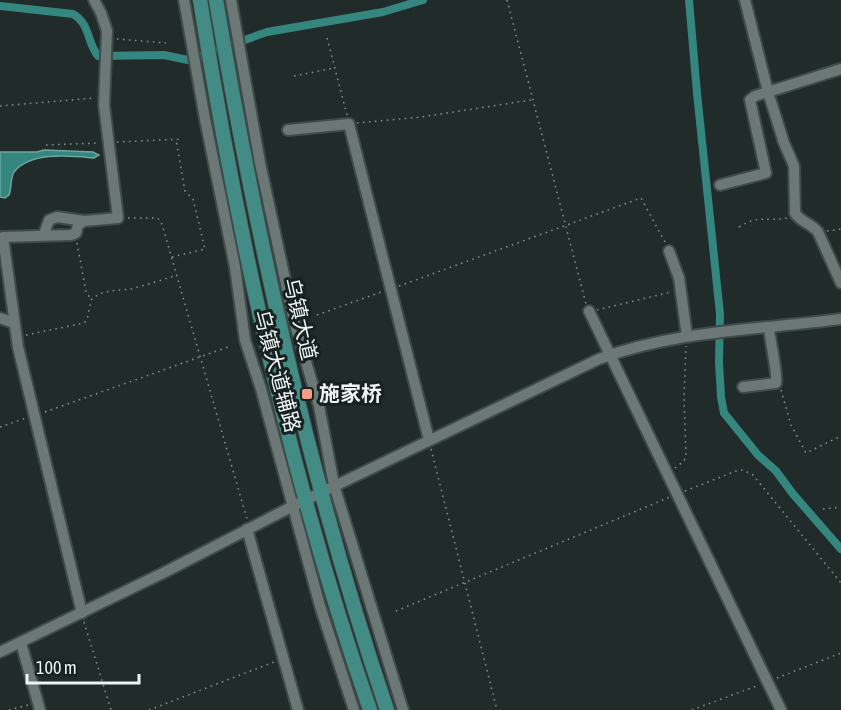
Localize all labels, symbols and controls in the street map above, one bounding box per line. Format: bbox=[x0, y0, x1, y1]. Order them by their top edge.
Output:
street label: 乌镇大道 bbox=[280, 275, 322, 362]
street label: 乌镇大道辅路 bbox=[250, 307, 306, 435]
place label: 施家桥 bbox=[319, 381, 382, 405]
marker: 施家桥 bbox=[300, 387, 314, 401]
scale bar bbox=[27, 647, 140, 685]
text: 100 m bbox=[36, 657, 77, 678]

